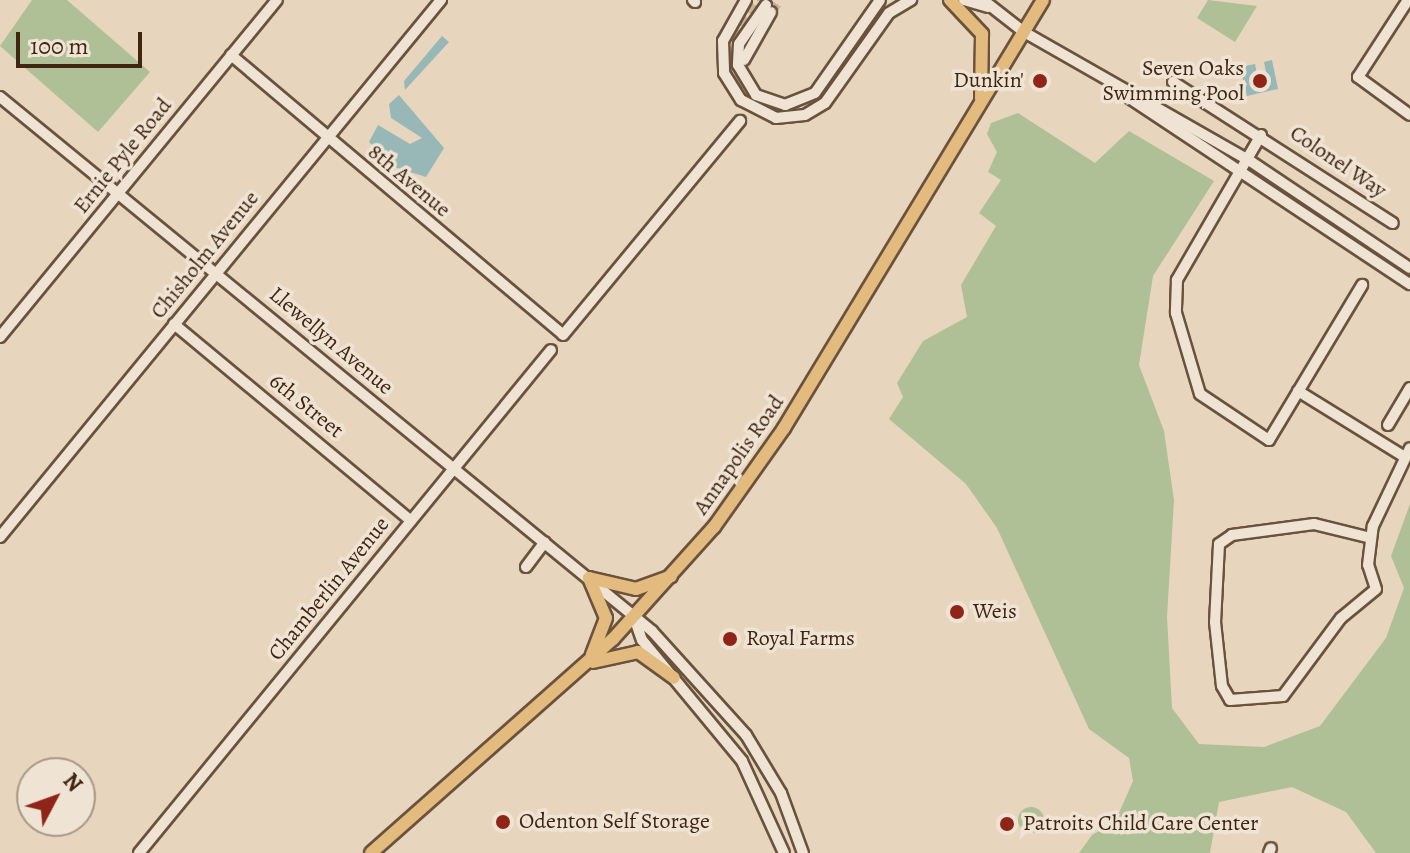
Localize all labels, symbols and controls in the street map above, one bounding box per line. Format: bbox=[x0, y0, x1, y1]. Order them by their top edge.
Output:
scale bar bbox=[20, 16, 146, 66]
text: 100 m bbox=[30, 30, 89, 62]
place label: Seven Oaks Swimming Pool bbox=[1102, 55, 1244, 106]
place label: Dunkin' bbox=[953, 68, 1024, 94]
marker: Dunkin' bbox=[1031, 72, 1049, 90]
marker: Seven Oaks Swimming Pool bbox=[1251, 72, 1269, 90]
street label: Ernie Pyle Road bbox=[68, 93, 178, 219]
street label: Colonel Way bbox=[1285, 120, 1391, 204]
street label: 8th Avenue bbox=[362, 139, 456, 223]
street label: Chisholm Avenue bbox=[145, 186, 265, 324]
street label: Llewellyn Avenue bbox=[264, 281, 398, 401]
street label: 6th Street bbox=[264, 368, 348, 444]
street label: Annapolis Road bbox=[688, 390, 790, 520]
street label: Chamberlin Avenue bbox=[263, 512, 395, 666]
place label: Weis bbox=[973, 599, 1017, 625]
marker: Weis bbox=[948, 603, 966, 621]
place label: Royal Farms bbox=[746, 626, 855, 652]
marker: Royal Farms bbox=[721, 630, 739, 648]
north arrow bbox=[16, 757, 96, 837]
text: N bbox=[56, 767, 89, 798]
place label: Odenton Self Storage bbox=[519, 809, 710, 835]
place label: Patroits Child Care Center bbox=[1023, 811, 1259, 837]
marker: Odenton Self Storage bbox=[494, 813, 512, 831]
marker: Patroits Child Care Center bbox=[998, 815, 1016, 833]

